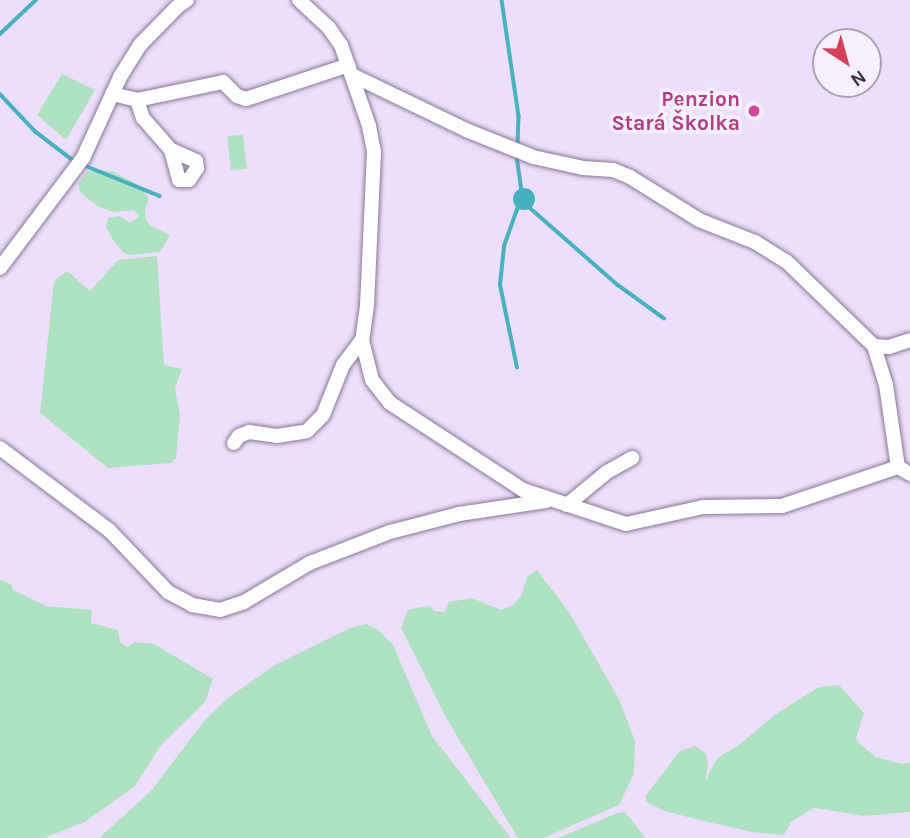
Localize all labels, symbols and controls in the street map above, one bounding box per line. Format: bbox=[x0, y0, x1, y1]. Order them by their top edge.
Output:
north arrow bbox=[812, 28, 882, 98]
text: N bbox=[846, 65, 870, 91]
place label: Penzion Stará Školka bbox=[611, 86, 740, 136]
marker: Penzion Stará Školka bbox=[746, 103, 762, 119]

